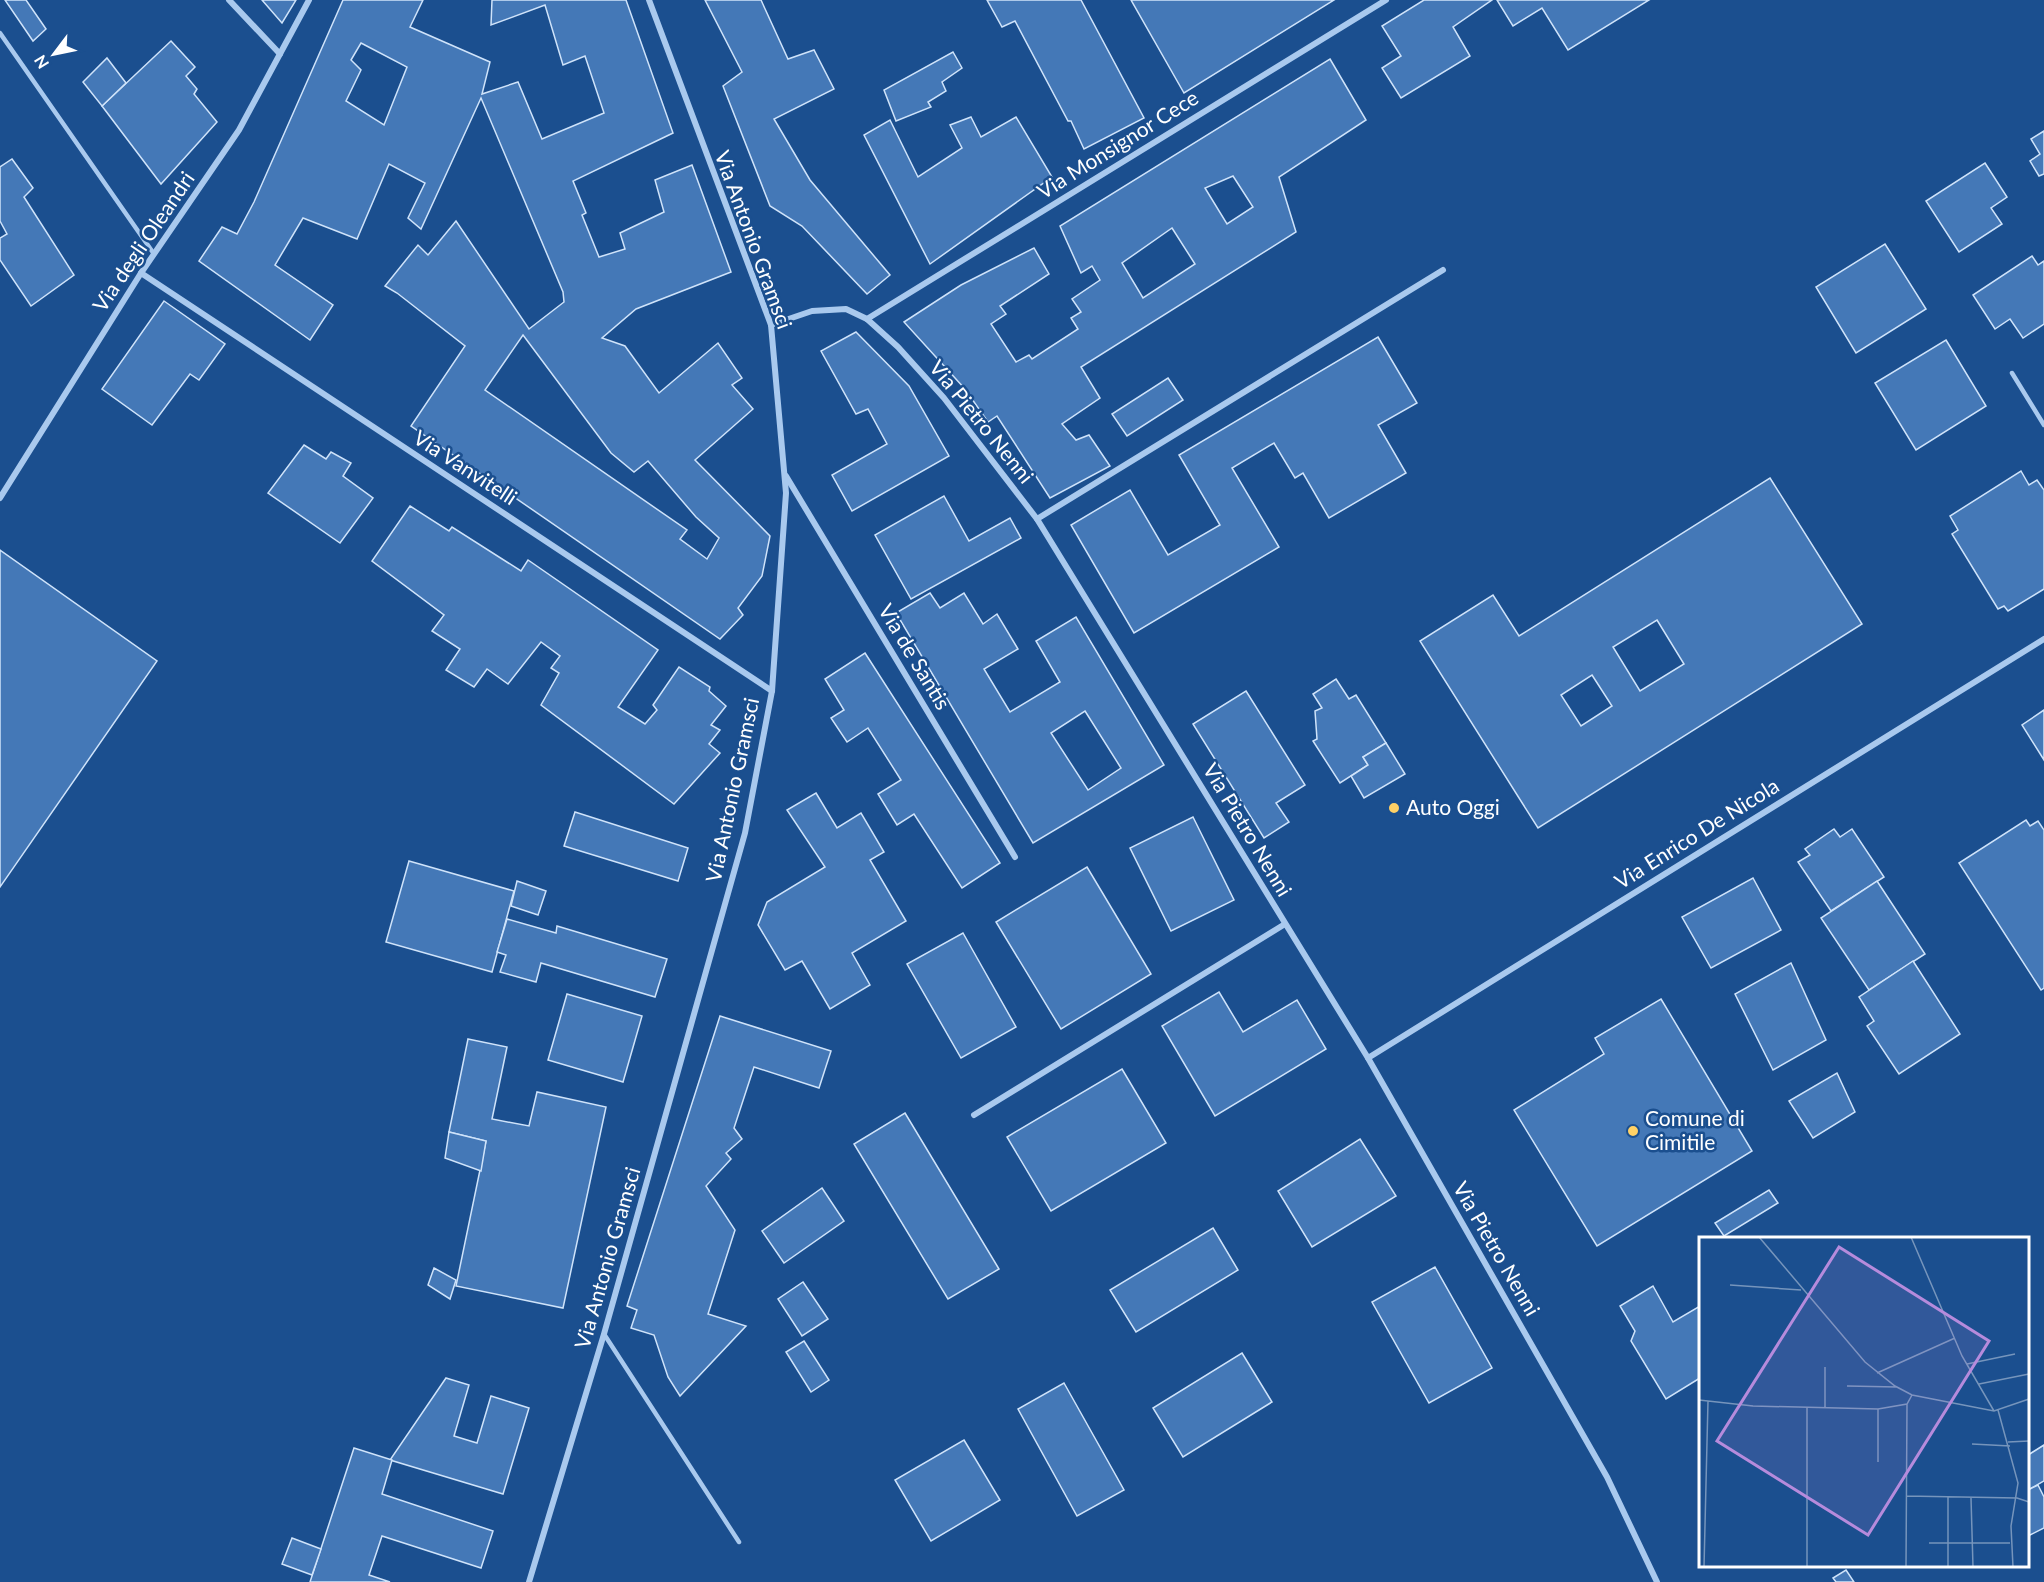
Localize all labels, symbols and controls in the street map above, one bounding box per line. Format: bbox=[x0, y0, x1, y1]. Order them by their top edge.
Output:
north arrow bbox=[24, 24, 84, 84]
text: N bbox=[30, 52, 52, 72]
street label: Via Monsignor Cece bbox=[1032, 84, 1202, 203]
street label: Via Antonio Gramsci bbox=[711, 147, 798, 332]
street label: Via degli Oleandri bbox=[87, 166, 199, 316]
street label: Via Pietro Nenni bbox=[925, 355, 1039, 488]
street label: Via Vanvitelli bbox=[409, 424, 522, 509]
street label: Via de Santis bbox=[874, 599, 957, 713]
street label: Via Antonio Gramsci bbox=[700, 695, 763, 884]
street label: Via Pietro Nenni bbox=[1199, 758, 1298, 900]
street label: Via Enrico De Nicola bbox=[1610, 772, 1783, 893]
place label: Auto Oggi bbox=[1406, 794, 1500, 819]
marker: Auto Oggi bbox=[1387, 801, 1401, 815]
place label: Comune di Cimitile bbox=[1645, 1105, 1745, 1154]
marker: Comune di Cimitile bbox=[1626, 1124, 1640, 1138]
street label: Via Antonio Gramsci bbox=[569, 1164, 644, 1351]
street label: Via Pietro Nenni bbox=[1449, 1177, 1546, 1320]
inset map bbox=[1699, 1237, 2029, 1567]

